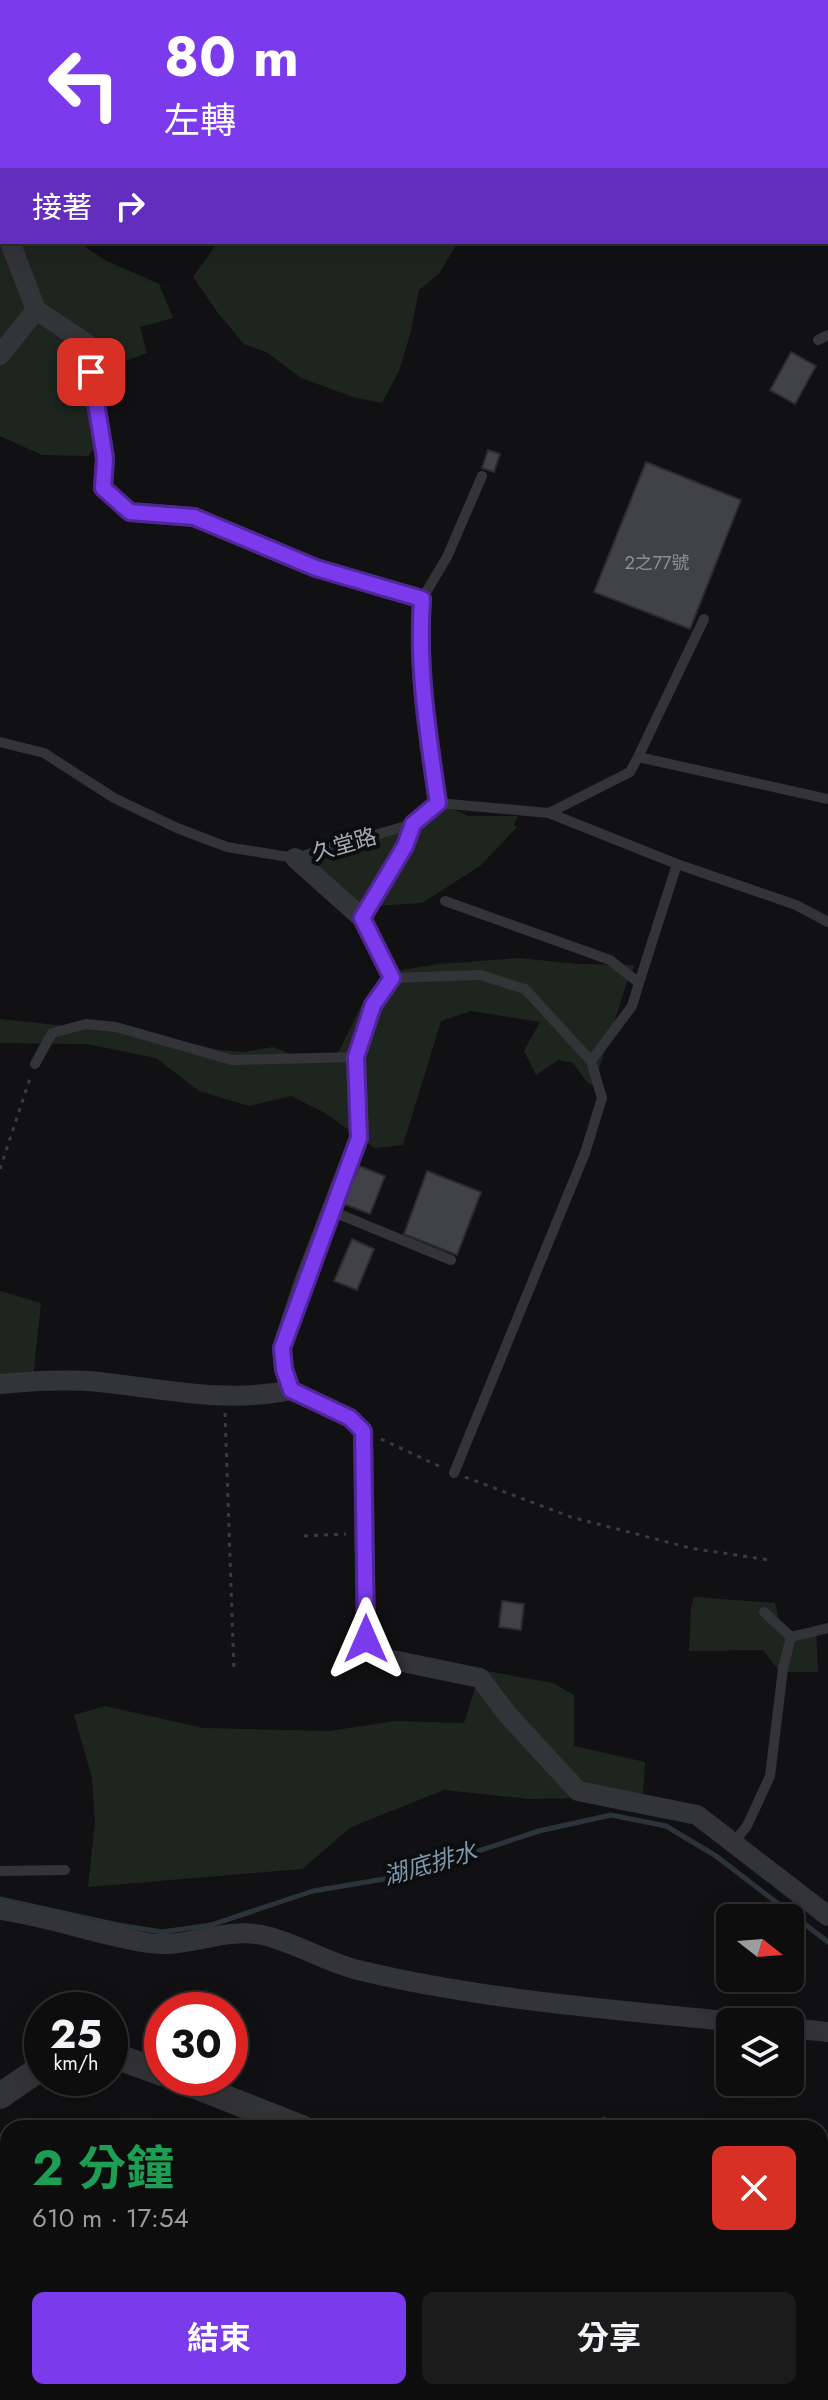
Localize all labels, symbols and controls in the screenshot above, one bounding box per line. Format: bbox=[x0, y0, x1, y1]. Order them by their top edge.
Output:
text: 80 m bbox=[164, 16, 299, 97]
icon: left bbox=[32, 32, 136, 136]
text: 左轉 bbox=[164, 94, 236, 146]
icon: right bbox=[108, 184, 152, 228]
text: 接著 bbox=[32, 186, 92, 229]
pin bbox=[57, 338, 125, 406]
icon: arrive bbox=[69, 350, 113, 394]
house number: 2之77號 bbox=[624, 550, 690, 576]
street label: 久堂路 bbox=[308, 820, 380, 868]
position arrow bbox=[324, 1597, 408, 1681]
water label: 湖底排水 bbox=[379, 1833, 482, 1894]
north arrow bbox=[716, 1904, 804, 1992]
map controls bbox=[716, 1904, 804, 2096]
speed limit sign: 30 bbox=[144, 1992, 248, 2096]
text: 25 bbox=[50, 2005, 102, 2063]
button: layers bbox=[716, 2008, 804, 2096]
text: km/h bbox=[53, 2049, 99, 2078]
text: 2 分鐘 bbox=[32, 2134, 174, 2203]
button: close bbox=[712, 2146, 796, 2230]
text: 610 m · 17:54 bbox=[32, 2199, 189, 2237]
button: 結束 bbox=[32, 2292, 406, 2384]
button: 分享 bbox=[422, 2292, 796, 2384]

